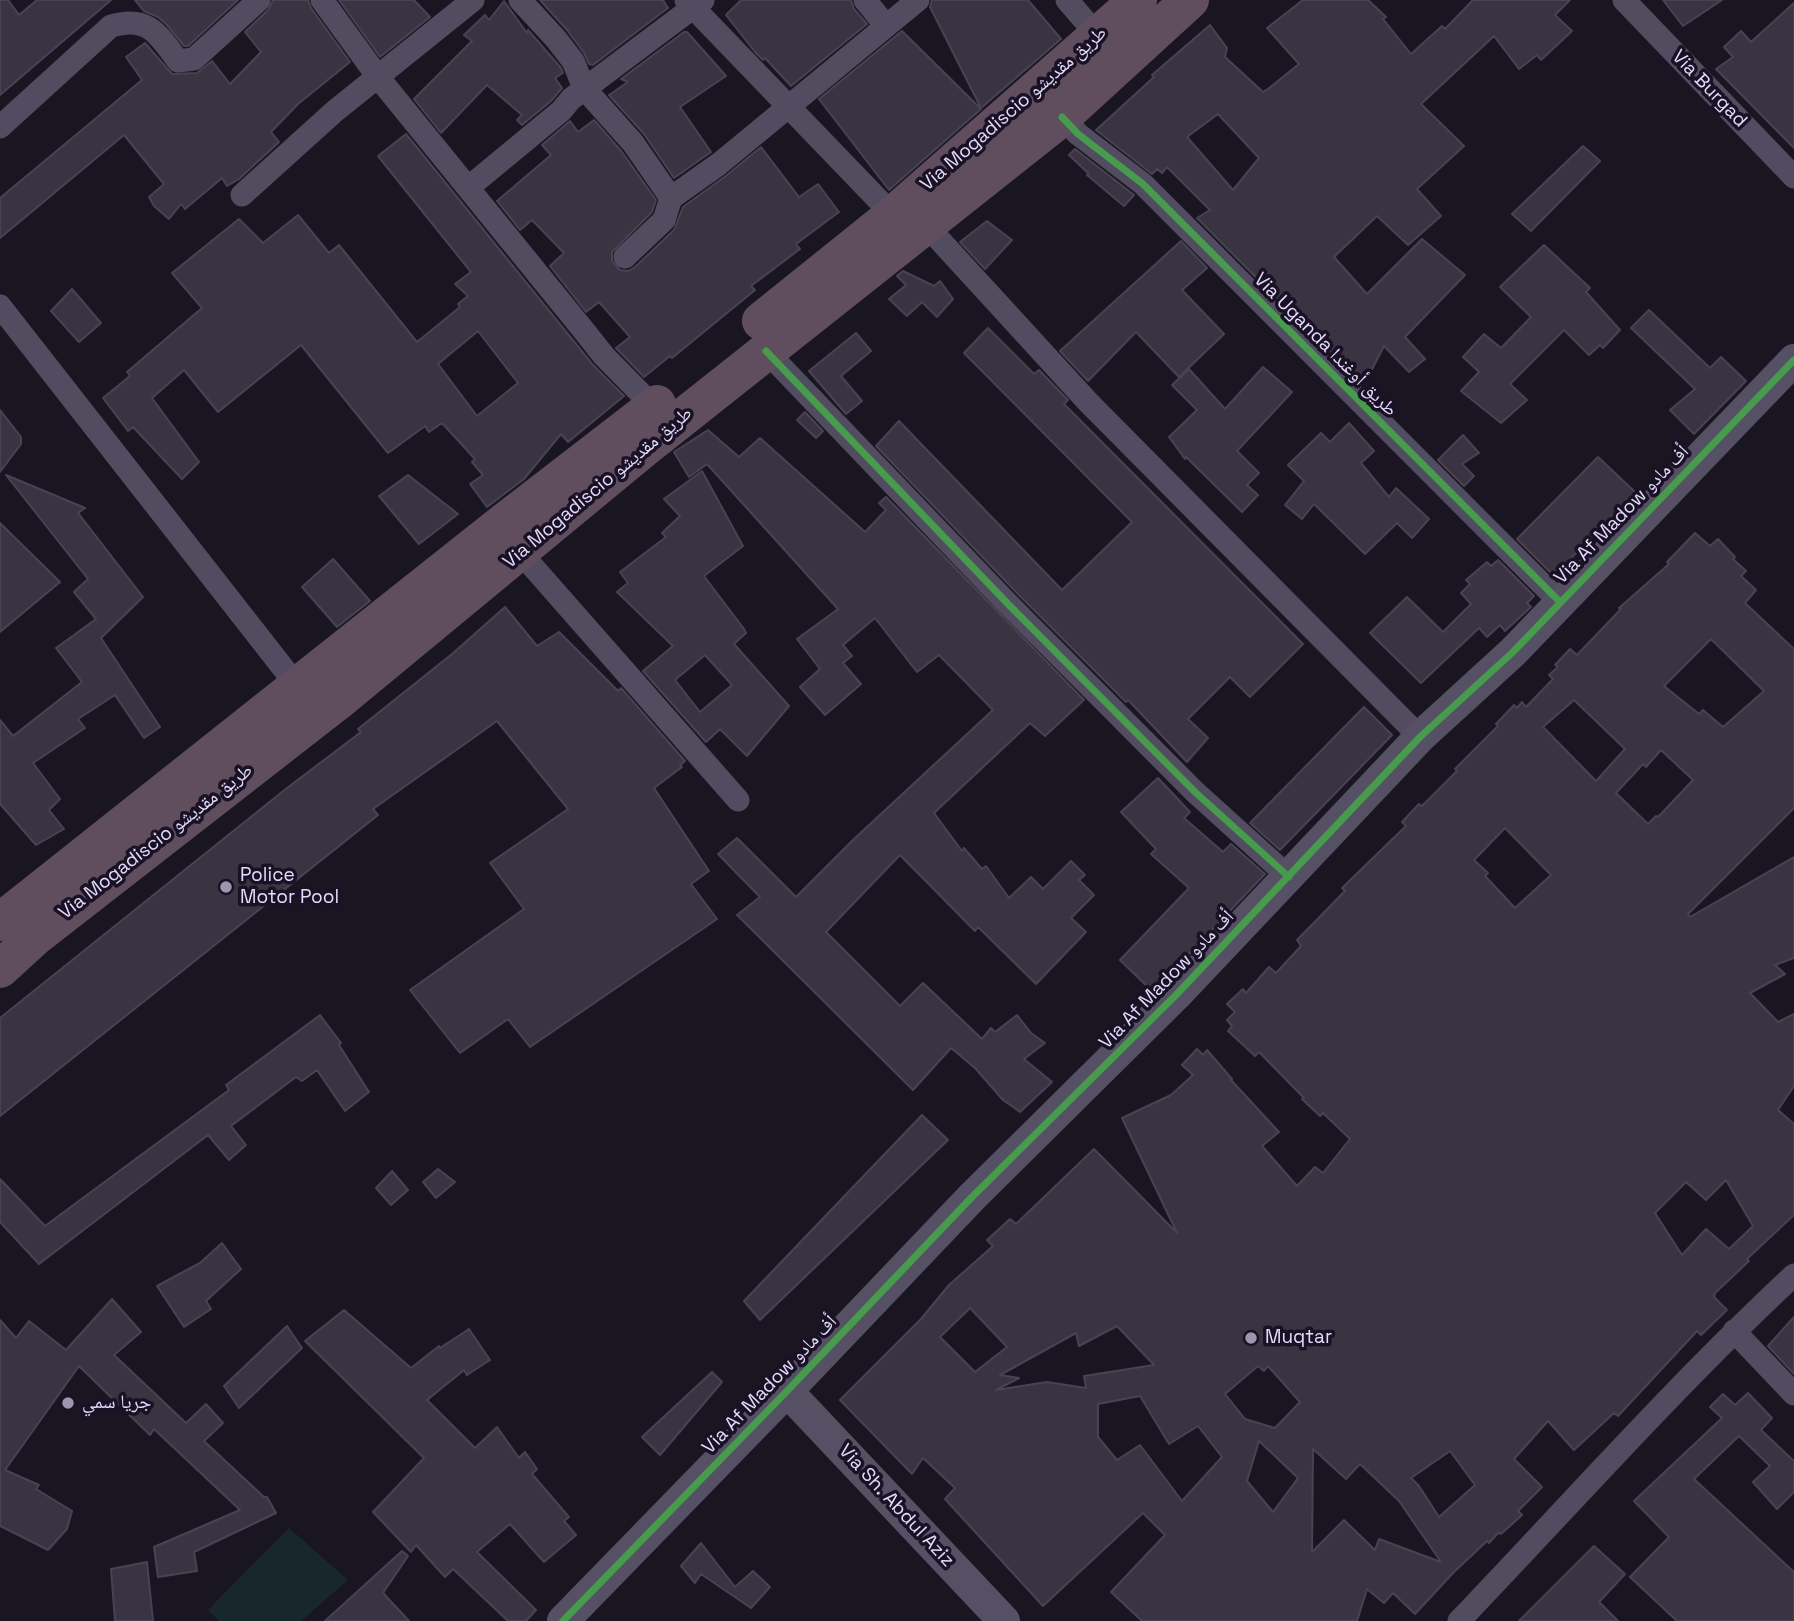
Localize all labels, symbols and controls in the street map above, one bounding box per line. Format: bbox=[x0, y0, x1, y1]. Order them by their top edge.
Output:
street label: Via Mogadiscio طريق مقديشو bbox=[916, 22, 1112, 196]
street label: Via Burgad bbox=[1667, 46, 1751, 132]
street label: Via Uganda طريق أوغندا bbox=[1248, 268, 1402, 422]
street label: Via Mogadiscio طريق مقديشو bbox=[499, 402, 697, 574]
street label: Via Af Madow أف مادو bbox=[1550, 441, 1694, 589]
street label: Via Mogadiscio طريق مقديشو bbox=[55, 759, 257, 925]
place label: Police Motor Pool bbox=[240, 865, 339, 909]
marker: Police Motor Pool bbox=[218, 879, 234, 895]
street label: Via Af Madow أف مادو bbox=[1095, 906, 1239, 1054]
street label: Via Af Madow أف مادو bbox=[698, 1311, 842, 1459]
place label: Muqtar bbox=[1265, 1327, 1332, 1349]
marker: Muqtar bbox=[1243, 1330, 1259, 1346]
place label: جريا سمي bbox=[82, 1392, 151, 1414]
marker: جريا سمي bbox=[60, 1395, 76, 1411]
street label: Via Sh. Abdul Aziz bbox=[833, 1440, 959, 1572]

